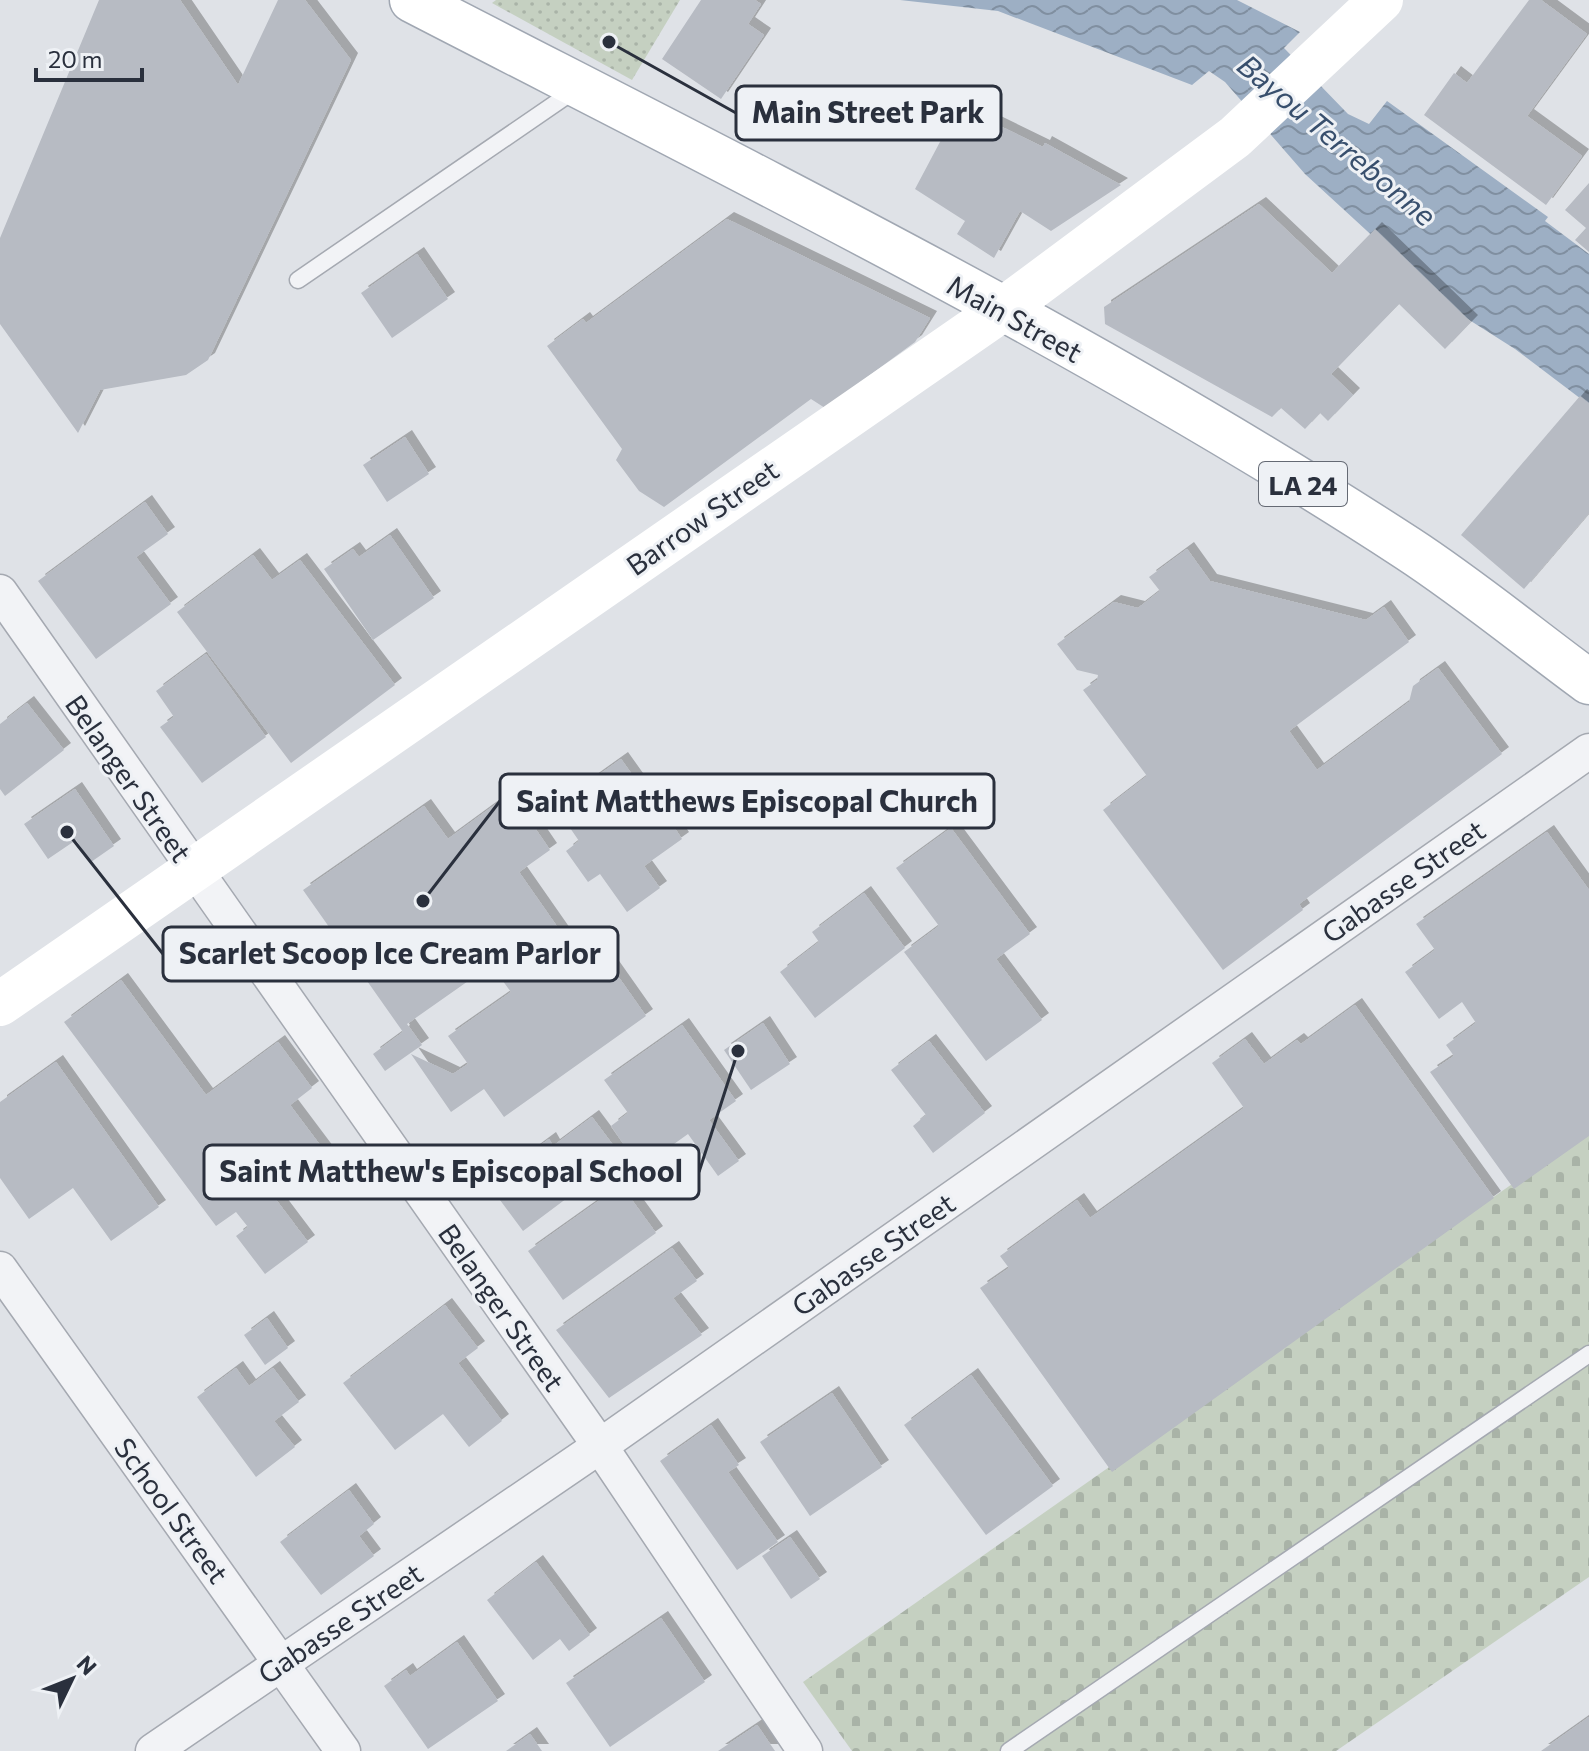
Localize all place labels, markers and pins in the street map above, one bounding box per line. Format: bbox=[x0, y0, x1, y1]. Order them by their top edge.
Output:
callout: Main Street Park bbox=[736, 86, 1001, 140]
callout: Saint Matthews Episcopal Church bbox=[500, 774, 994, 828]
callout: Scarlet Scoop Ice Cream Parlor bbox=[163, 927, 618, 981]
callout: Saint Matthew's Episcopal School bbox=[204, 1145, 699, 1199]

